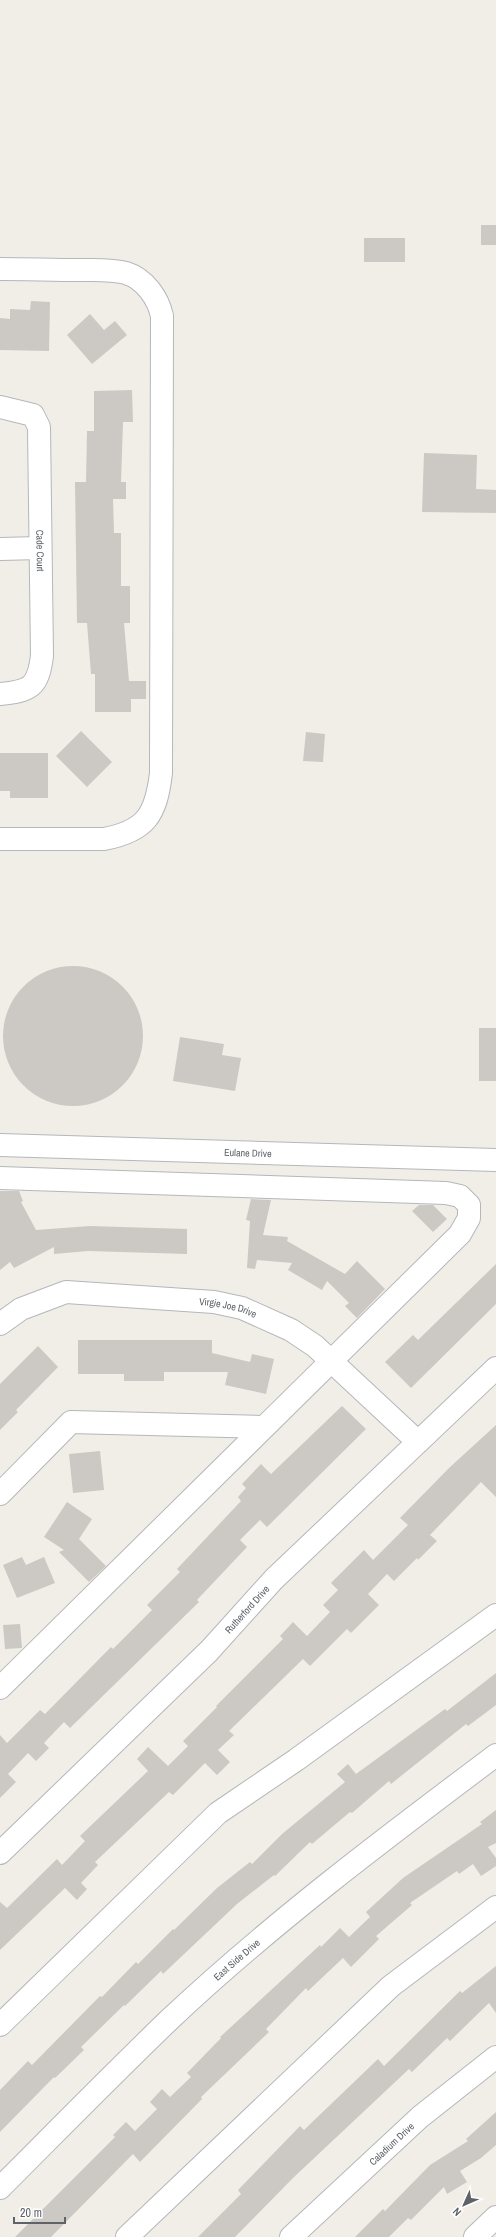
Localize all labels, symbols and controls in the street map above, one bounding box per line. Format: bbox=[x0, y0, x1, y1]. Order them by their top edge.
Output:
street label: Cade Court bbox=[33, 530, 47, 572]
street label: Eulane Drive bbox=[224, 1146, 272, 1160]
street label: Virgie Joe Drive bbox=[199, 1295, 259, 1321]
street label: Rutherford Drive bbox=[222, 1582, 273, 1636]
street label: East Side Drive bbox=[211, 1936, 263, 1983]
street label: Caladium Drive bbox=[366, 2120, 417, 2168]
north arrow bbox=[444, 2185, 484, 2225]
scale bar bbox=[14, 2199, 65, 2225]
text: 20 m bbox=[20, 2205, 42, 2221]
text: N bbox=[450, 2205, 464, 2219]

